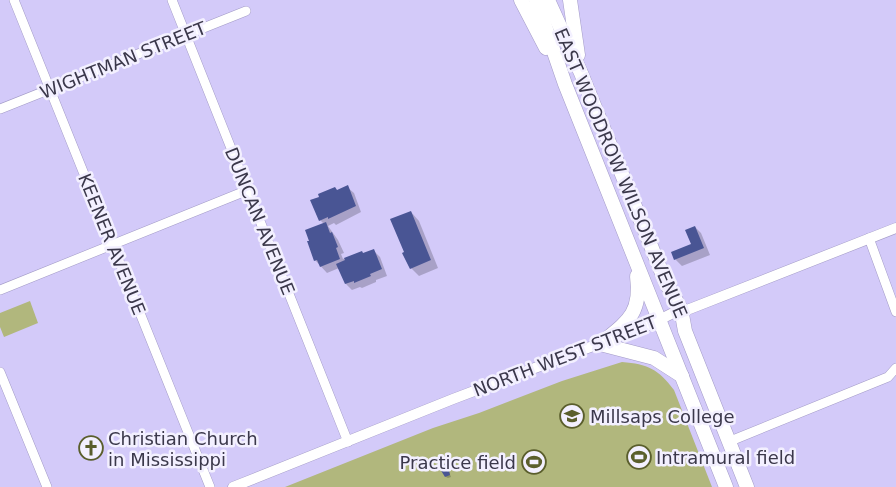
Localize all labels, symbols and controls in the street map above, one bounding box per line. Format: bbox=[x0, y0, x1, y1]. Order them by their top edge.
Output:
street label: WIGHTMAN STREET bbox=[37, 17, 210, 103]
street label: EAST WOODROW WILSON AVENUE bbox=[550, 25, 692, 321]
street label: DUNCAN AVENUE bbox=[221, 144, 299, 298]
street label: KEENER AVENUE bbox=[74, 170, 150, 318]
street label: NORTH WEST STREET bbox=[470, 311, 661, 401]
school or university icon: Millsaps College bbox=[559, 403, 585, 429]
place label: Millsaps College bbox=[590, 406, 735, 427]
place label: Christian Church in Mississippi bbox=[108, 428, 258, 470]
church icon: Christian Church in Mississippi bbox=[78, 435, 104, 461]
sports icon: Intramural field bbox=[626, 444, 652, 470]
place label: Intramural field bbox=[656, 447, 795, 468]
sports icon: Practice field bbox=[521, 449, 547, 475]
place label: Practice field bbox=[400, 452, 516, 473]

